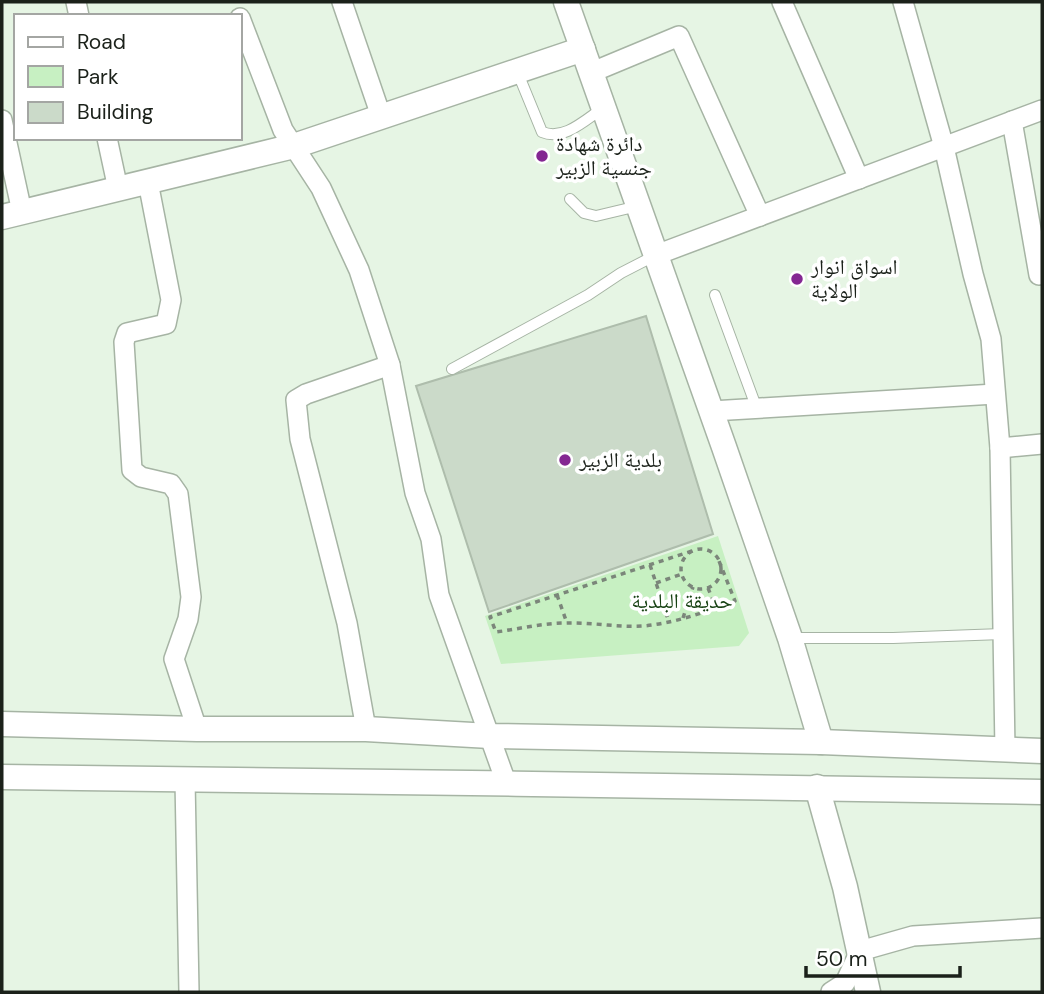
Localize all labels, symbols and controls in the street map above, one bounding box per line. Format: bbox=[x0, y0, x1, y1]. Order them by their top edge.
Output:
legend bbox=[14, 14, 242, 140]
text: Road bbox=[77, 28, 126, 56]
text: Park bbox=[77, 63, 119, 91]
text: Building bbox=[77, 98, 154, 126]
place label: دائرة شهادة جنسية الزبير bbox=[555, 130, 652, 182]
marker: دائرة شهادة جنسية الزبير bbox=[534, 148, 550, 164]
place label: اسواق انوار الولاية bbox=[810, 253, 898, 305]
marker: اسواق انوار الولاية bbox=[789, 271, 805, 287]
place label: بلدية الزبير bbox=[578, 446, 662, 474]
marker: بلدية الزبير bbox=[557, 452, 573, 468]
park label: حديقة البلدية bbox=[631, 587, 733, 615]
scale bar bbox=[806, 934, 960, 978]
text: 50 m bbox=[816, 945, 867, 973]

